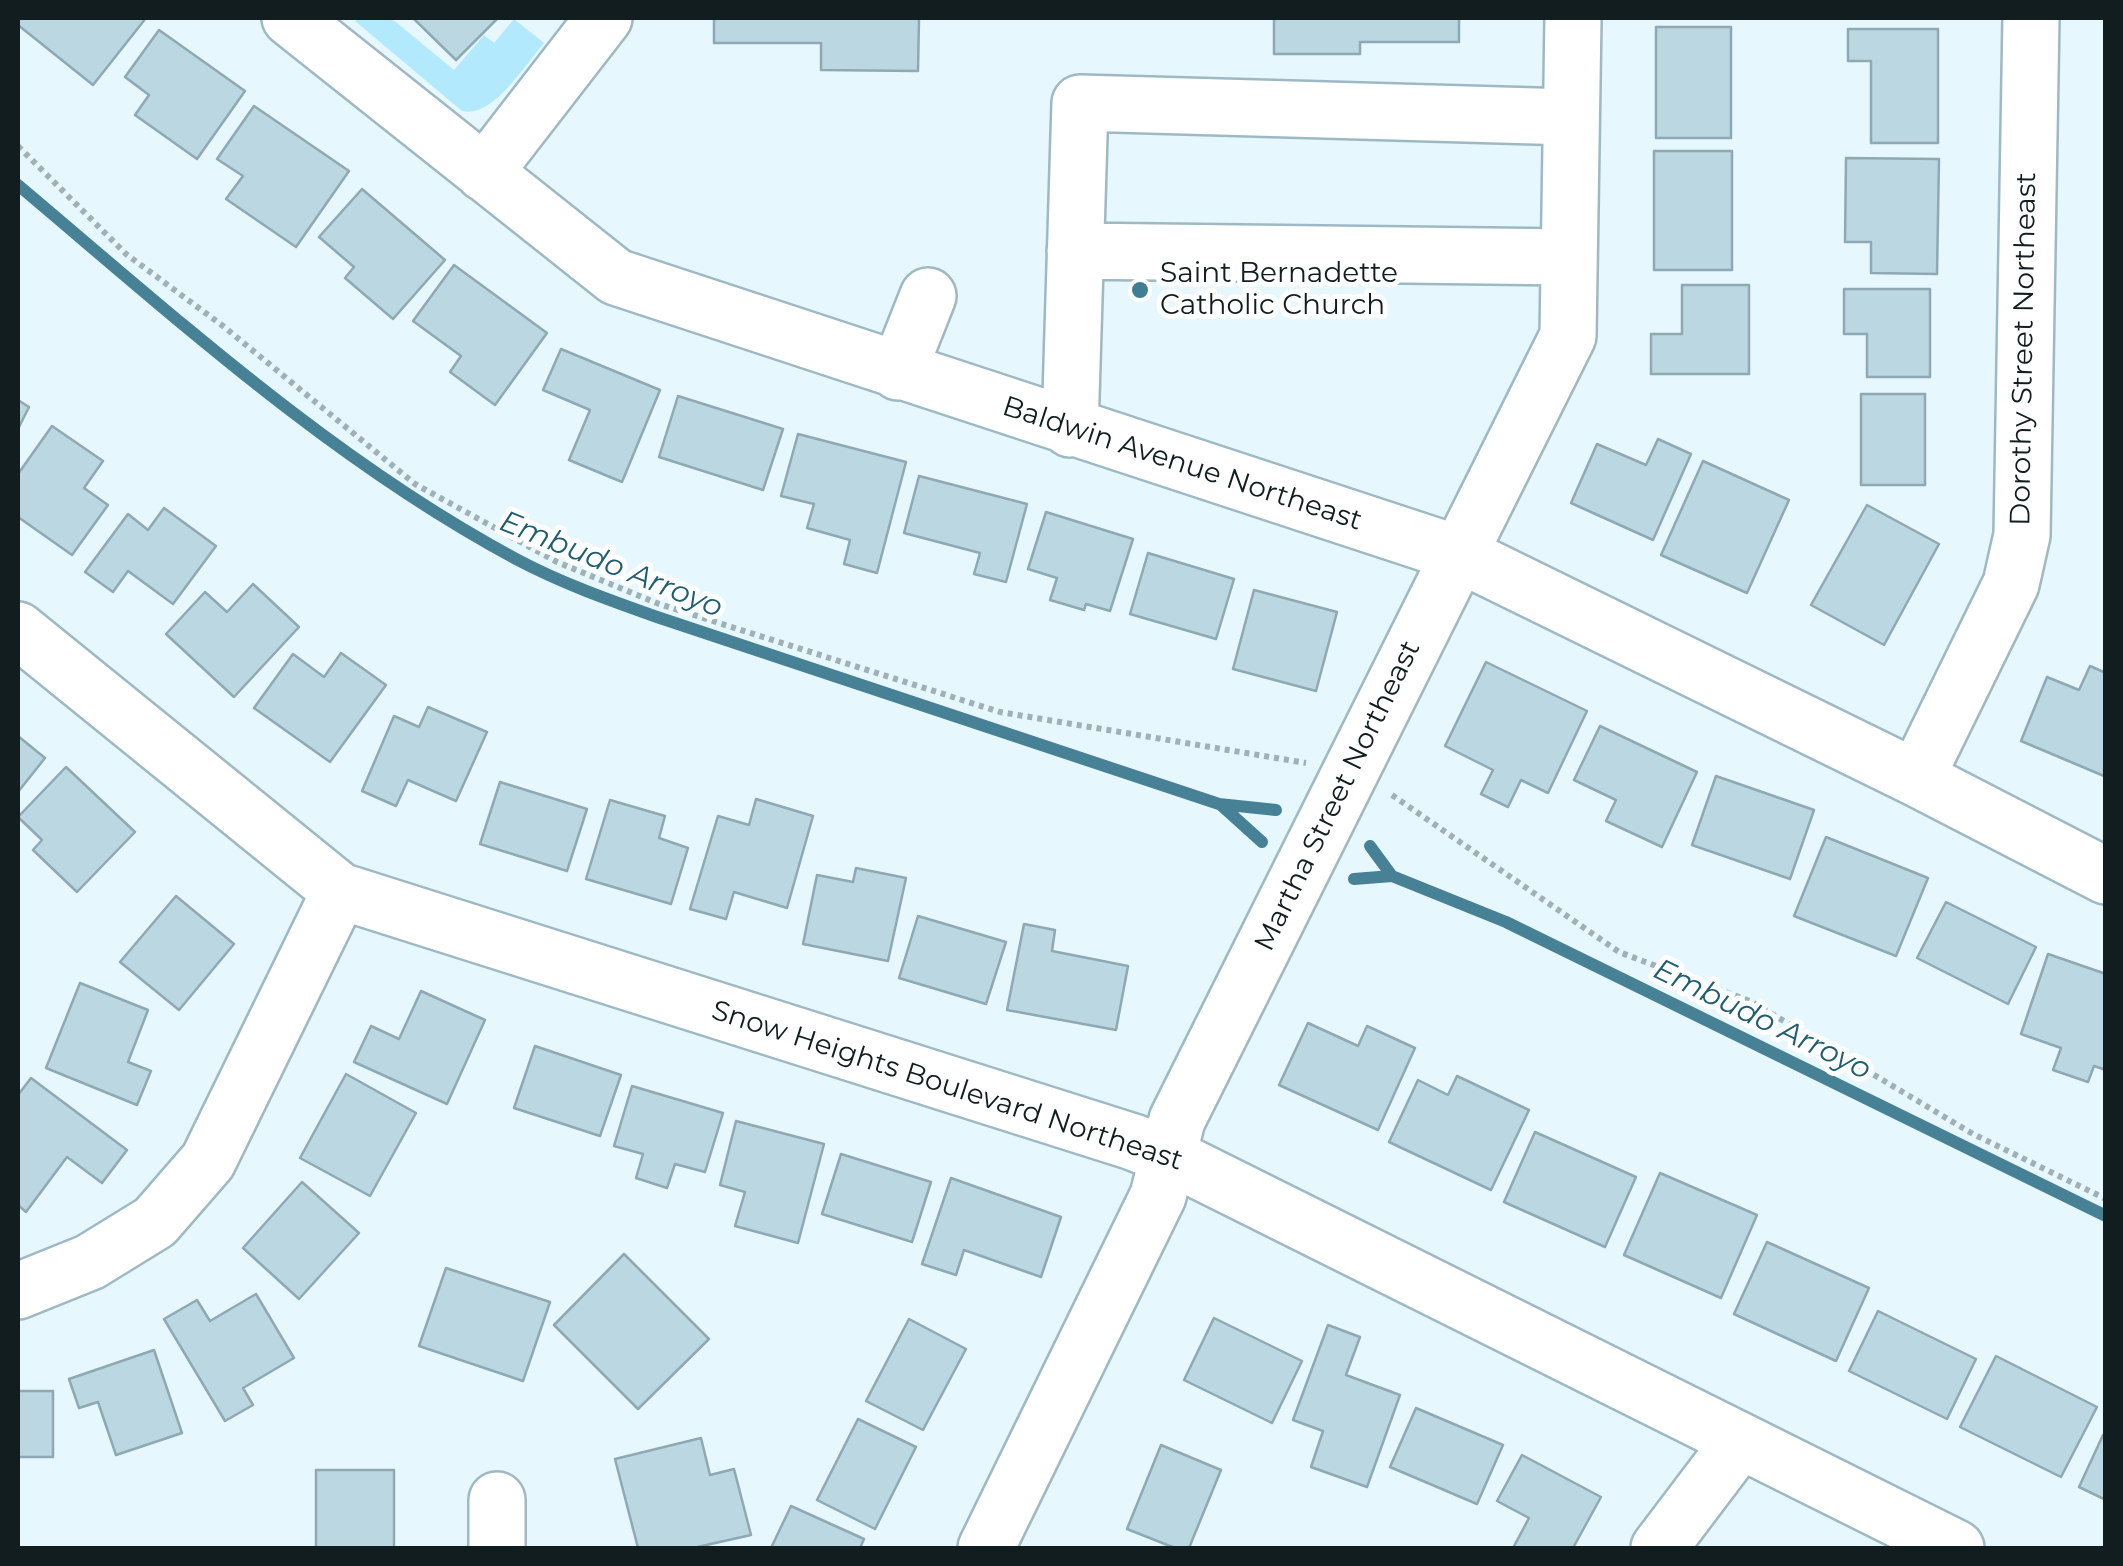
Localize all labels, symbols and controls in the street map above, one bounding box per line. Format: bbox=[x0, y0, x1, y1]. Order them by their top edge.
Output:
street label: Dorothy Street Northeast bbox=[2004, 172, 2044, 526]
place label: Saint Bernadette Catholic Church bbox=[1160, 257, 1398, 323]
marker: Saint Bernadette Catholic Church bbox=[1129, 279, 1151, 301]
street label: Baldwin Avenue Northeast bbox=[998, 390, 1366, 538]
water label: Embudo Arroyo bbox=[494, 504, 728, 626]
street label: Martha Street Northeast bbox=[1248, 635, 1428, 957]
water label: Embudo Arroyo bbox=[1647, 952, 1877, 1088]
street label: Snow Heights Boulevard Northeast bbox=[707, 994, 1187, 1178]

